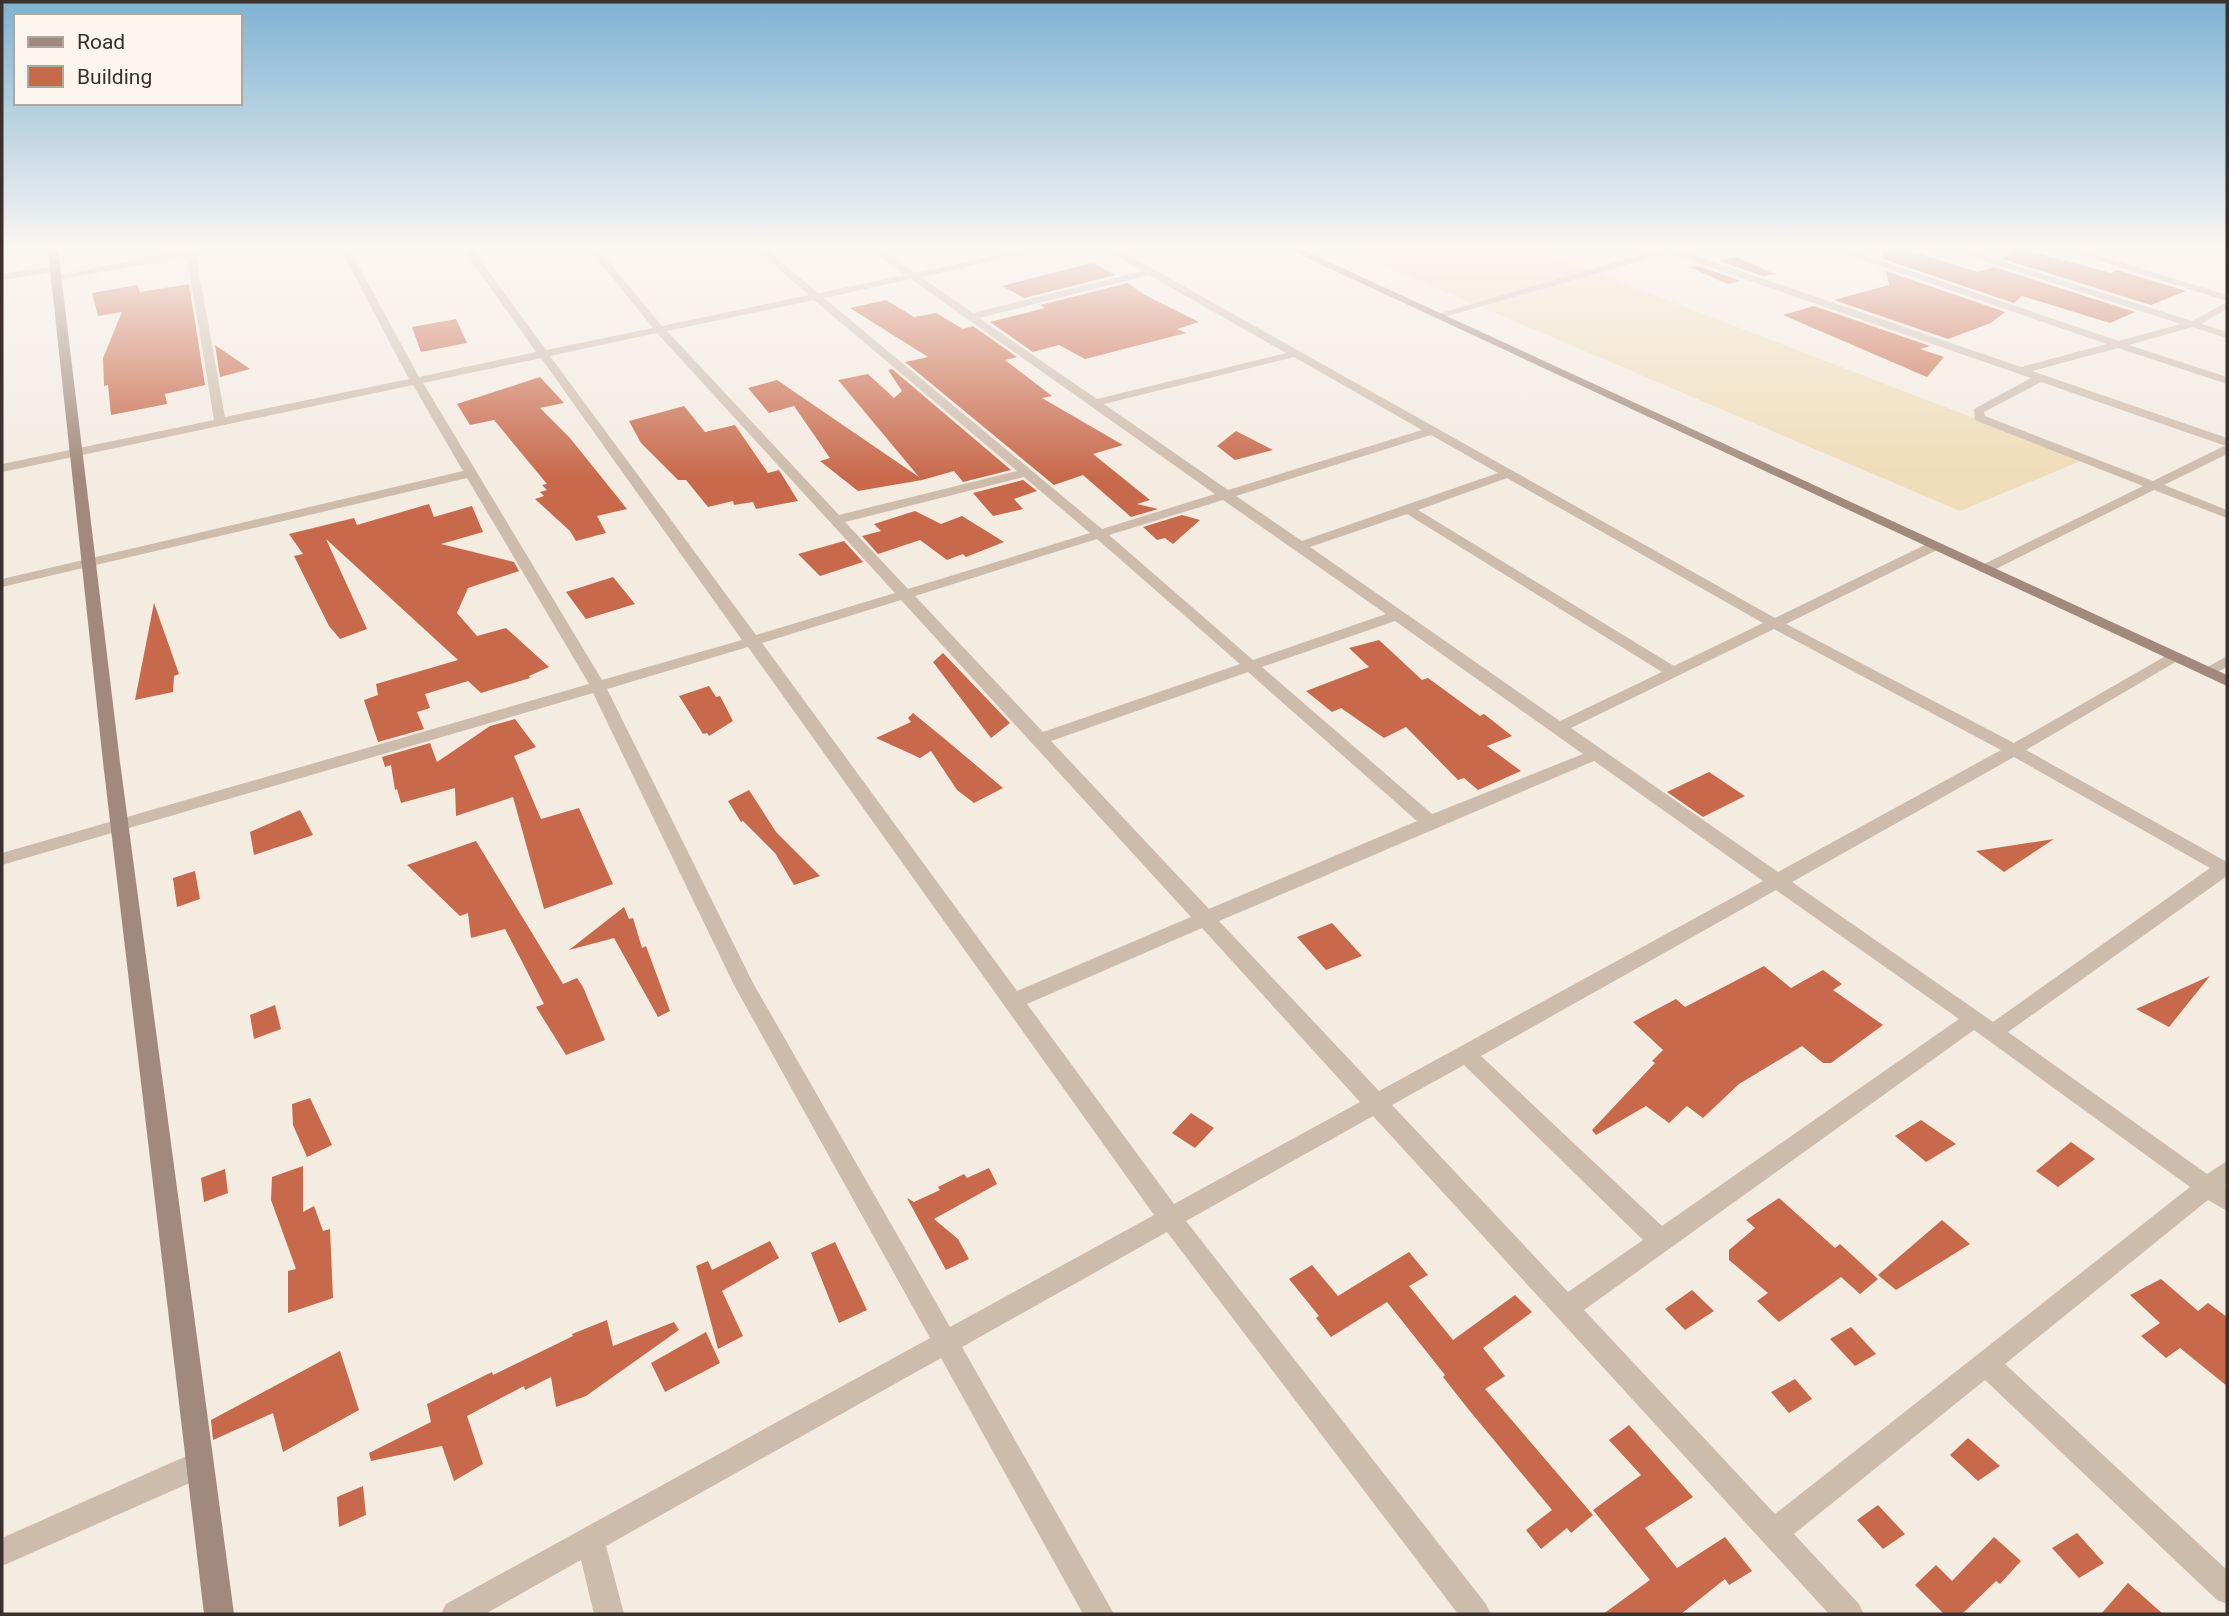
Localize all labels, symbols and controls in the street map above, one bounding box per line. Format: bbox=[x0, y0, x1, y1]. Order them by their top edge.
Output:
legend bbox=[14, 14, 242, 105]
text: Road bbox=[77, 30, 125, 54]
text: Building bbox=[77, 65, 152, 89]

